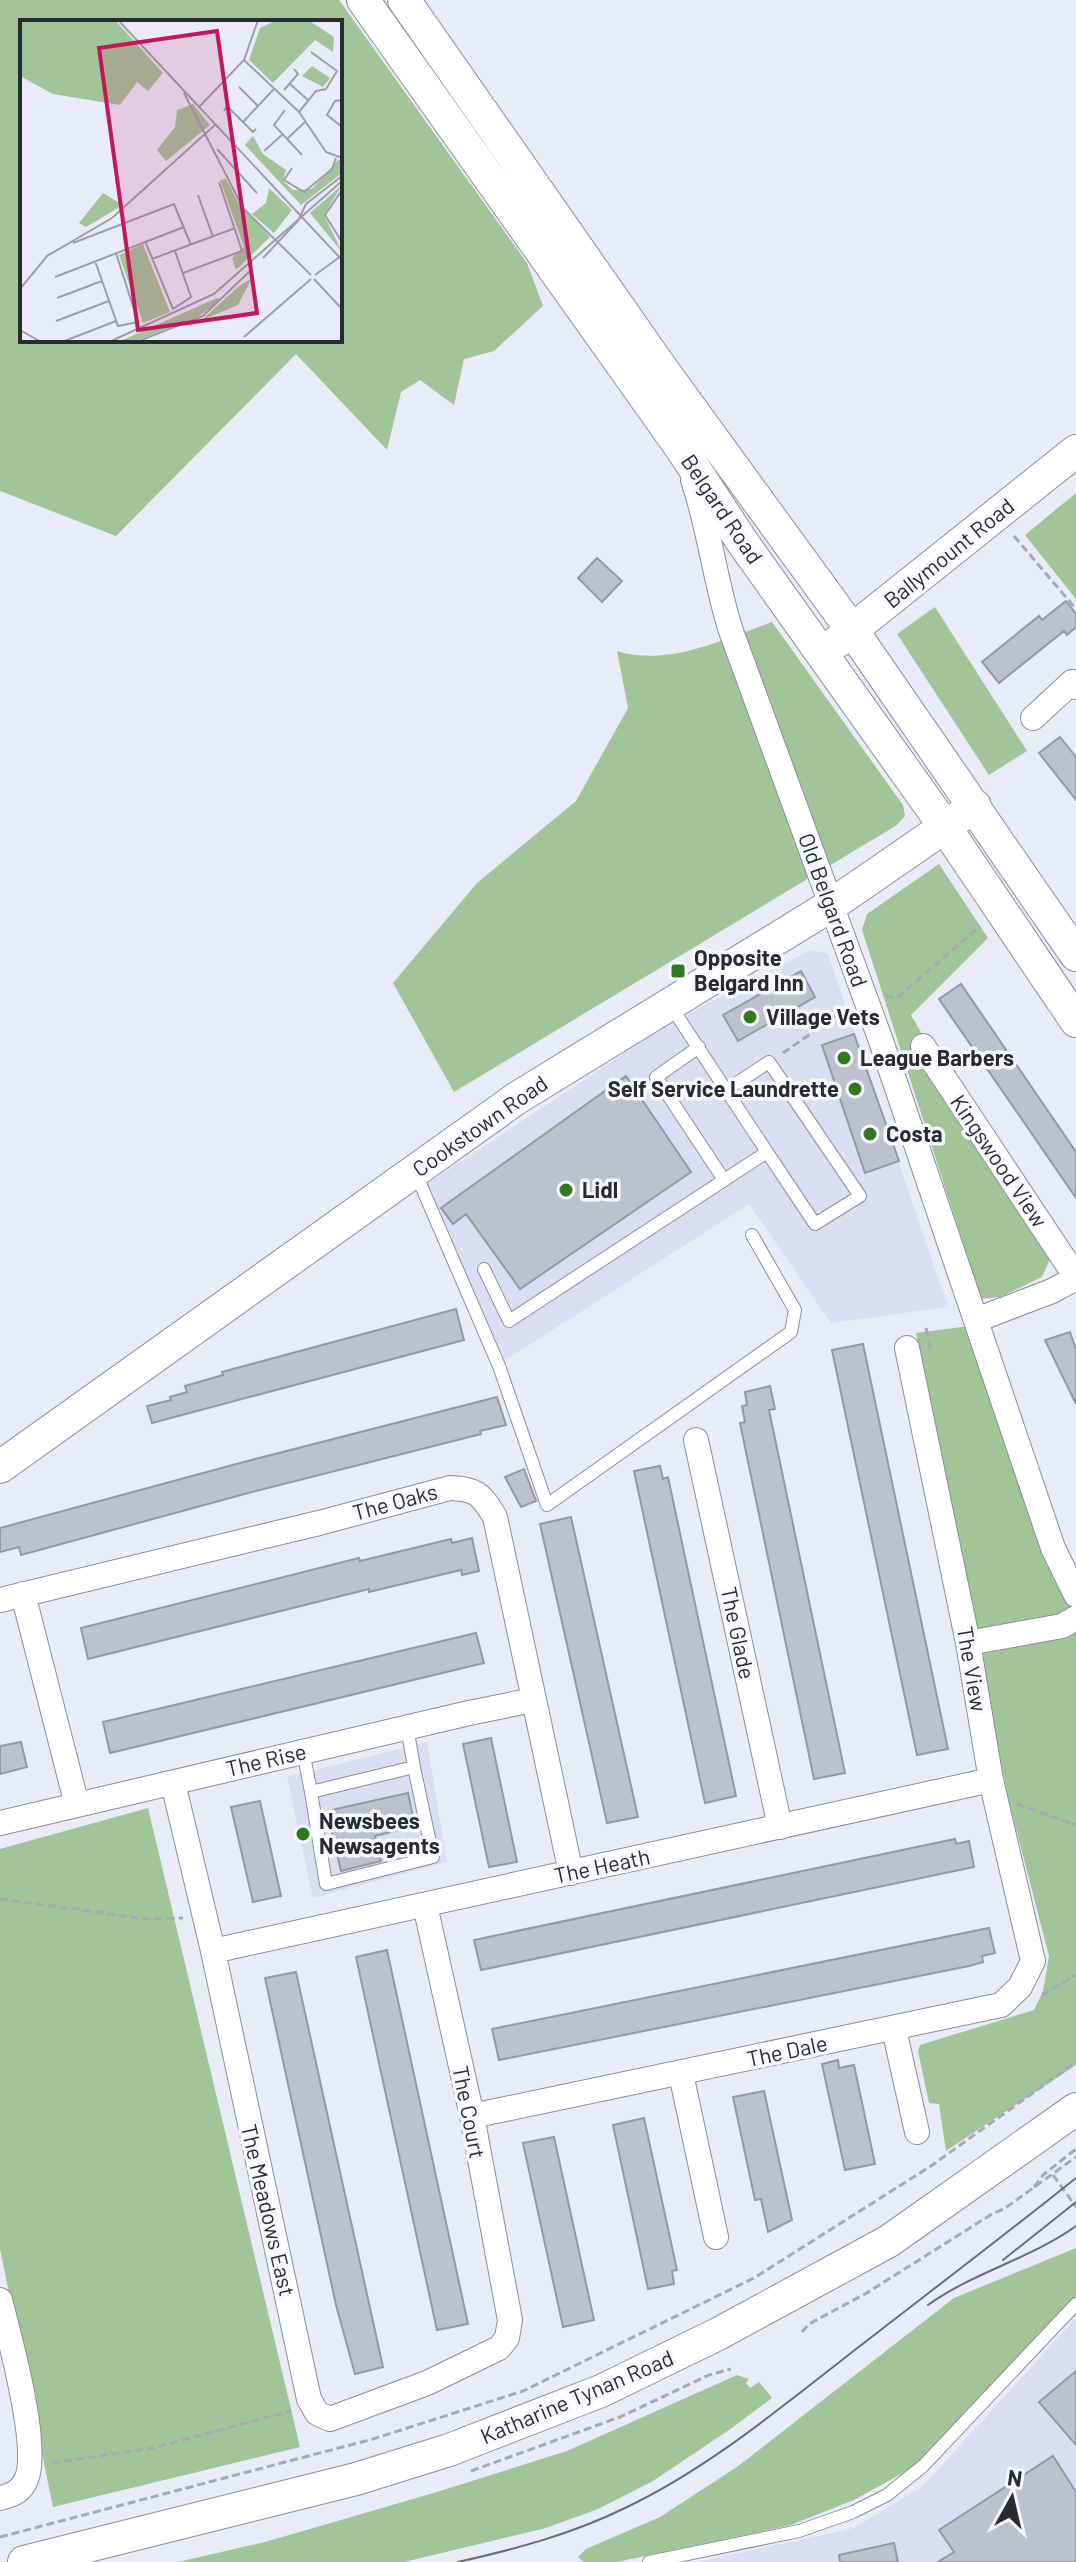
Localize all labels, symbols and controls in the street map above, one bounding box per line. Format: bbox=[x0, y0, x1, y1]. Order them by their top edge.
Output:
inset map bbox=[20, 20, 342, 342]
street label: Belgard Road bbox=[677, 449, 769, 568]
street label: Ballymount Road bbox=[878, 492, 1019, 613]
street label: Old Belgard Road bbox=[794, 829, 874, 990]
place label: Opposite Belgard Inn bbox=[694, 944, 804, 995]
marker: Opposite Belgard Inn bbox=[669, 962, 687, 980]
place label: Village Vets bbox=[766, 1003, 880, 1029]
marker: Village Vets bbox=[741, 1008, 759, 1026]
place label: League Barbers bbox=[860, 1044, 1014, 1070]
marker: League Barbers bbox=[835, 1049, 853, 1067]
street label: Cookstown Road bbox=[407, 1069, 552, 1181]
place label: Self Service Laundrette bbox=[608, 1075, 839, 1101]
marker: Self Service Laundrette bbox=[846, 1080, 864, 1098]
street label: Kingswood View bbox=[946, 1089, 1054, 1232]
place label: Costa bbox=[886, 1120, 943, 1146]
marker: Costa bbox=[861, 1125, 879, 1143]
place label: Lidl bbox=[582, 1176, 618, 1202]
marker: Lidl bbox=[557, 1181, 575, 1199]
street label: The Oaks bbox=[350, 1477, 440, 1525]
street label: The Glade bbox=[717, 1584, 761, 1681]
street label: The View bbox=[953, 1624, 993, 1714]
street label: The Rise bbox=[223, 1737, 309, 1781]
place label: Newsbees Newsagents bbox=[319, 1807, 440, 1858]
marker: Newsbees Newsagents bbox=[294, 1825, 312, 1843]
street label: The Heath bbox=[551, 1842, 652, 1888]
street label: The Dale bbox=[744, 2029, 830, 2071]
street label: The Court bbox=[448, 2063, 492, 2160]
street label: The Meadows East bbox=[237, 2121, 301, 2298]
street label: Katharine Tynan Road bbox=[476, 2344, 677, 2448]
north arrow bbox=[972, 2458, 1052, 2538]
text: N bbox=[1006, 2463, 1024, 2491]

